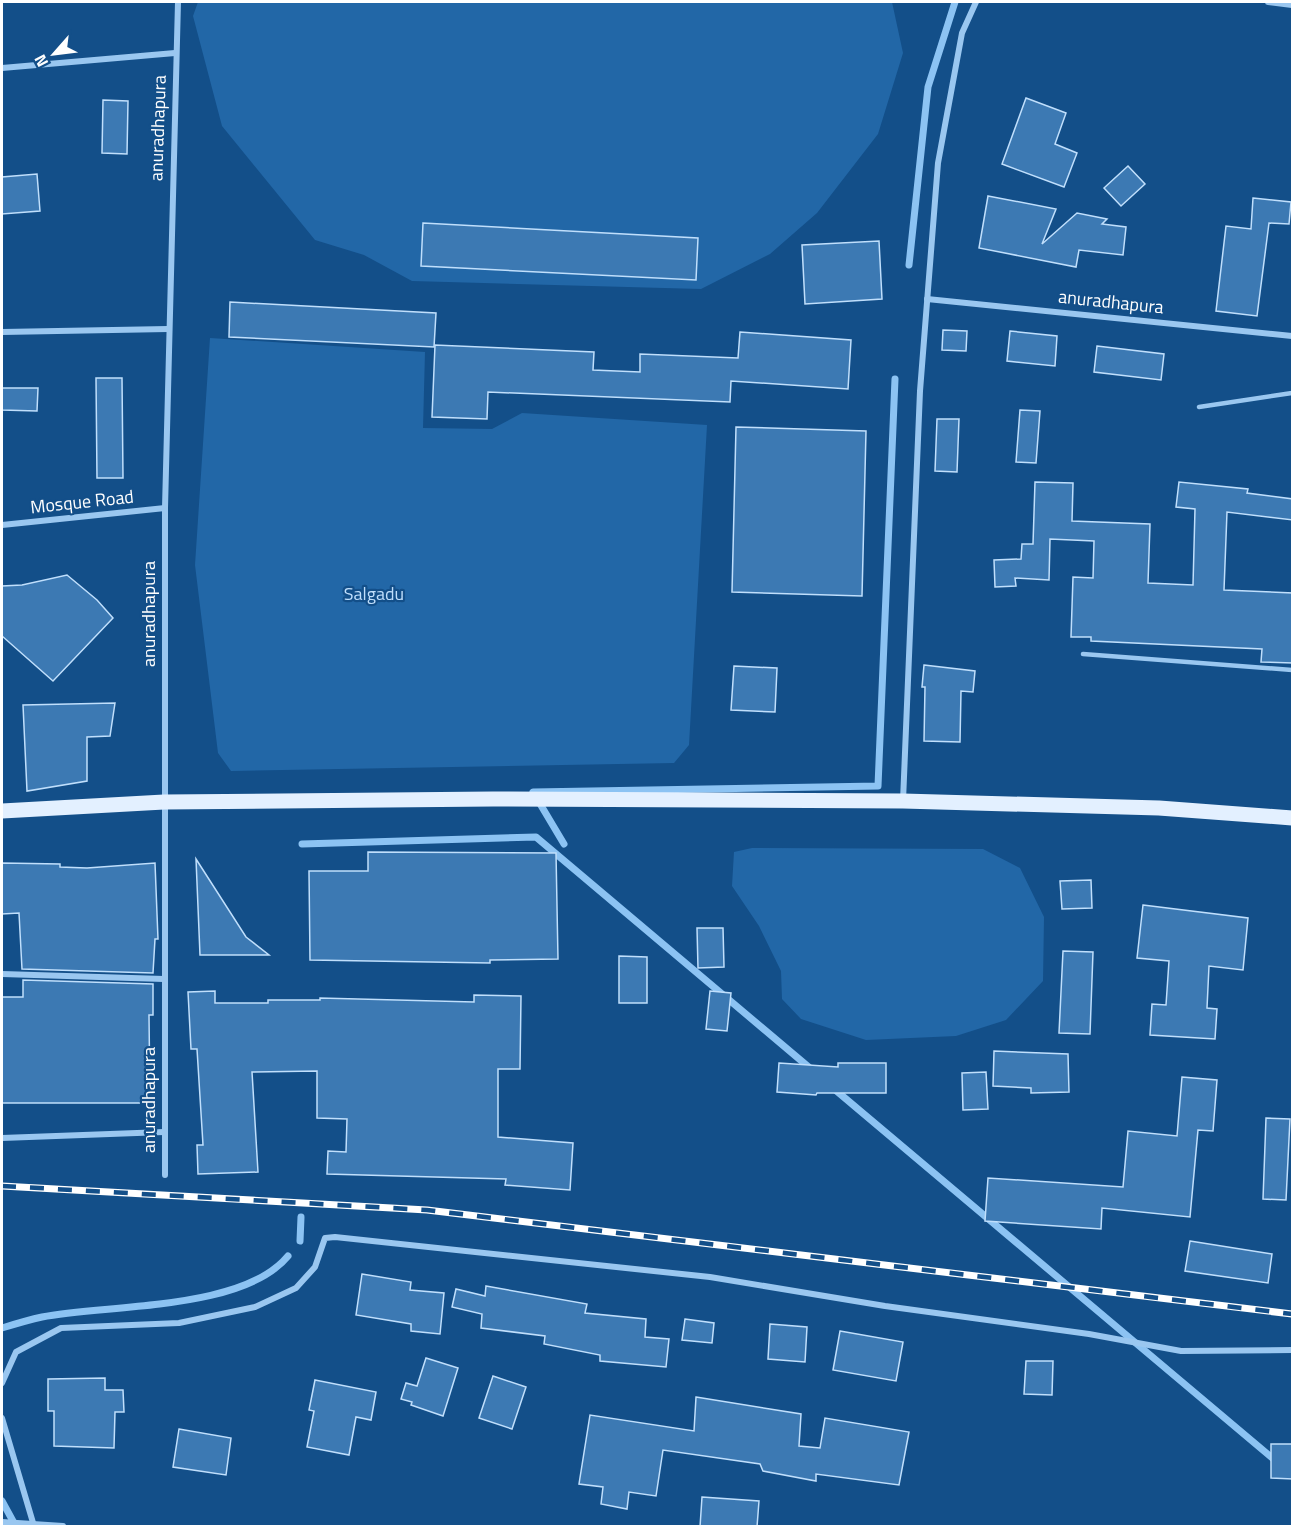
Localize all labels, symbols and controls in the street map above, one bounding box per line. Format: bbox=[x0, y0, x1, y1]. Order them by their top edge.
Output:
north arrow bbox=[24, 24, 84, 84]
text: N bbox=[28, 51, 54, 72]
street label: anuradhapura bbox=[142, 75, 173, 181]
street label: anuradhapura bbox=[1057, 283, 1165, 320]
street label: Mosque Road bbox=[29, 483, 135, 520]
street label: anuradhapura bbox=[135, 561, 162, 667]
park label: Salgadu bbox=[344, 580, 404, 607]
street label: anuradhapura bbox=[135, 1047, 162, 1153]

